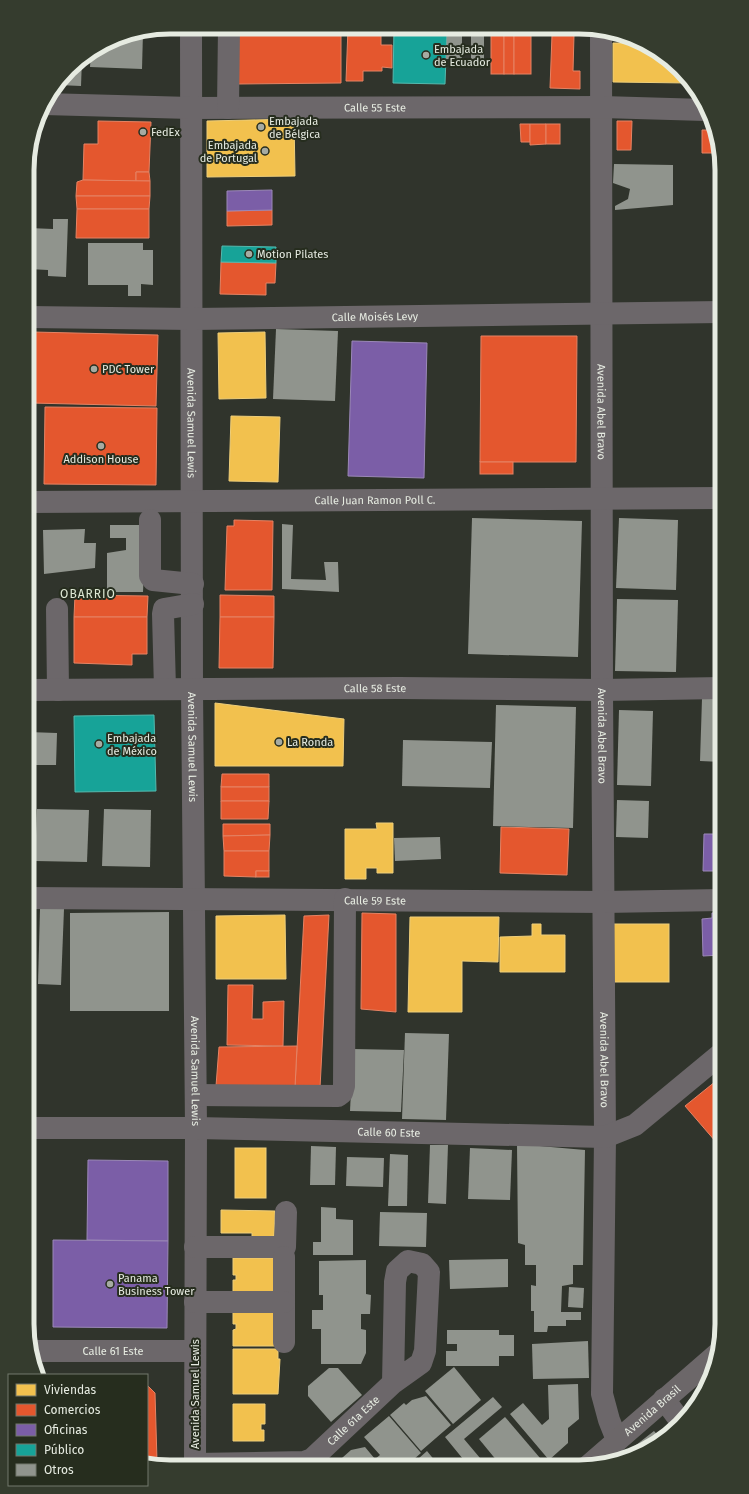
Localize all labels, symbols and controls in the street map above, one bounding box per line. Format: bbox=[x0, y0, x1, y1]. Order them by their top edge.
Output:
place label: Embajada de Ecuador bbox=[434, 43, 491, 69]
marker: Embajada de Ecuador bbox=[421, 50, 431, 60]
street label: Calle 55 Este bbox=[344, 101, 406, 114]
place label: Embajada de Bélgica bbox=[269, 115, 320, 141]
marker: Embajada de Bélgica bbox=[256, 122, 266, 132]
place label: FedEx bbox=[151, 126, 180, 139]
marker: FedEx bbox=[138, 127, 148, 137]
place label: Embajada de Portugal bbox=[200, 139, 257, 165]
marker: Embajada de Portugal bbox=[260, 146, 270, 156]
place label: Motion Pilates bbox=[257, 248, 328, 261]
marker: Motion Pilates bbox=[244, 249, 254, 259]
street label: Calle Moisés Levy bbox=[332, 310, 419, 324]
place label: PDC Tower bbox=[102, 363, 155, 376]
marker: PDC Tower bbox=[89, 364, 99, 374]
street label: Avenida Abel Bravo bbox=[595, 364, 608, 460]
street label: Avenida Samuel Lewis bbox=[185, 368, 198, 478]
marker: Addison House bbox=[96, 441, 106, 451]
place label: Addison House bbox=[64, 453, 138, 466]
street label: Calle Juan Ramon Poll C. bbox=[315, 493, 436, 507]
district label: OBARRIO bbox=[60, 587, 116, 601]
street label: Calle 58 Este bbox=[344, 681, 406, 695]
street label: Avenida Abel Bravo bbox=[595, 688, 609, 784]
street label: Avenida Samuel Lewis bbox=[186, 692, 200, 802]
place label: Embajada de México bbox=[107, 732, 157, 758]
place label: La Ronda bbox=[287, 736, 333, 749]
marker: La Ronda bbox=[274, 737, 284, 747]
marker: Embajada de México bbox=[94, 739, 104, 749]
street label: Calle 59 Este bbox=[344, 894, 406, 907]
street label: Avenida Abel Bravo bbox=[598, 1012, 611, 1108]
street label: Avenida Samuel Lewis bbox=[188, 1016, 202, 1126]
street label: Calle 60 Este bbox=[357, 1125, 421, 1139]
place label: Panama Business Tower bbox=[118, 1272, 195, 1298]
marker: Panama Business Tower bbox=[105, 1279, 115, 1289]
street label: Avenida Samuel Lewis bbox=[189, 1339, 202, 1449]
street label: Calle 61 Este bbox=[82, 1345, 144, 1358]
legend bbox=[8, 1374, 148, 1486]
street label: Avenida Brasil bbox=[621, 1382, 683, 1438]
text: Viviendas bbox=[44, 1383, 97, 1397]
street label: Calle 61a Este bbox=[324, 1393, 382, 1448]
text: Comercios bbox=[44, 1403, 101, 1417]
text: Oficinas bbox=[44, 1423, 88, 1437]
text: Público bbox=[44, 1443, 84, 1457]
text: Otros bbox=[44, 1463, 74, 1477]

